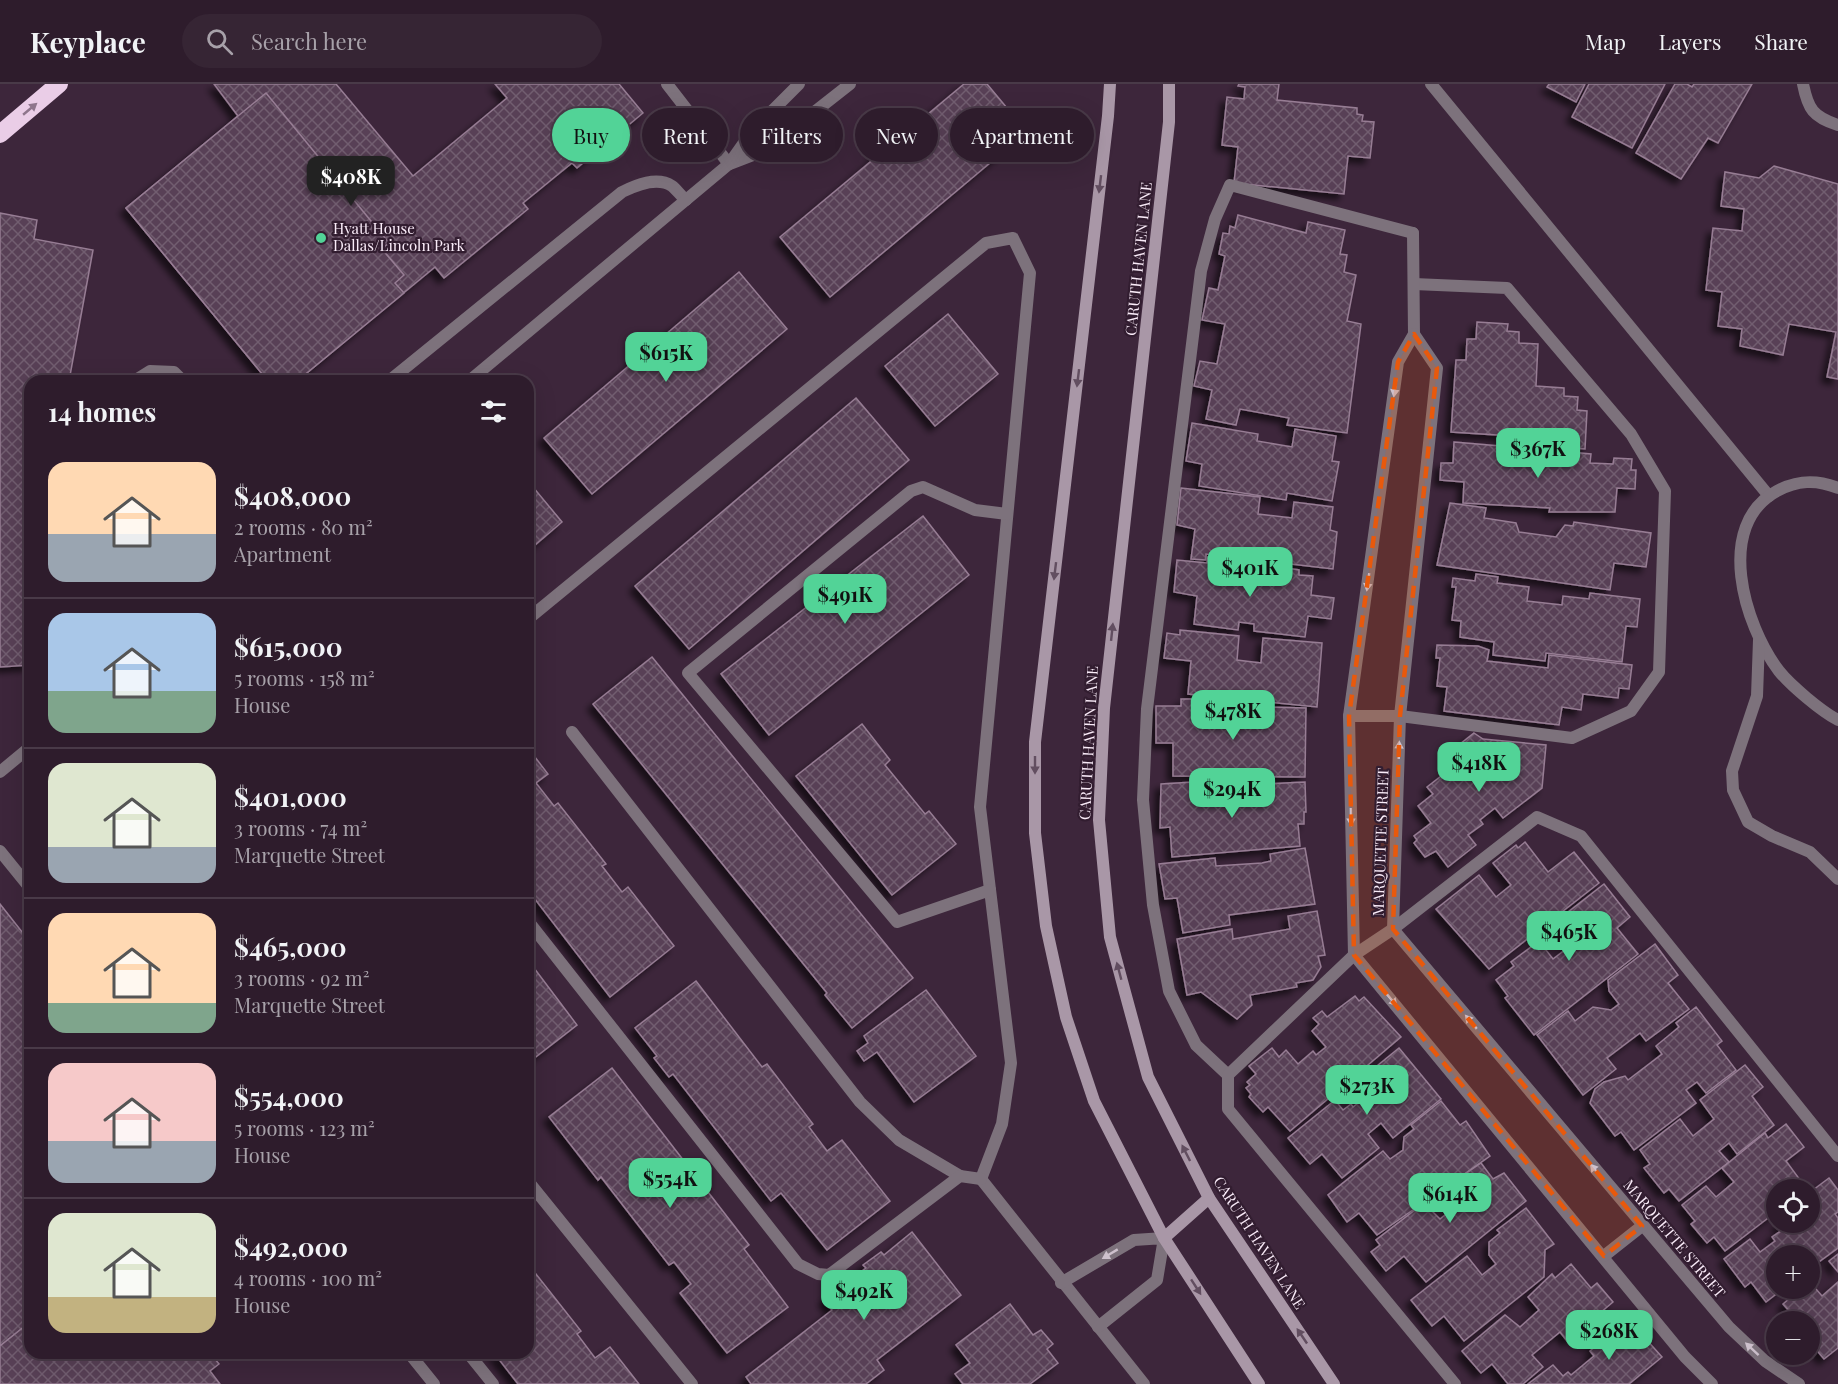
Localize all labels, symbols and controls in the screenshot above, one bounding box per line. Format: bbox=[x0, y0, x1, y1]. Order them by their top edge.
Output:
search box bbox=[182, 14, 602, 68]
text: Keyplace bbox=[30, 23, 146, 60]
icon: search bbox=[203, 25, 236, 58]
text: Search here bbox=[251, 26, 367, 56]
text: Map bbox=[1585, 27, 1626, 55]
text: Layers bbox=[1659, 27, 1721, 55]
text: Share bbox=[1754, 27, 1808, 55]
one-way arrow bbox=[22, 102, 38, 115]
chip: Buy bbox=[552, 108, 630, 162]
chip: Rent bbox=[642, 108, 728, 162]
chip: Filters bbox=[740, 108, 843, 162]
chip: New bbox=[855, 108, 938, 162]
chip: Apartment bbox=[950, 108, 1094, 162]
pin: $408K bbox=[309, 156, 393, 207]
text: $408K bbox=[321, 162, 381, 189]
one-way arrow bbox=[1096, 175, 1105, 194]
street label: CARUTH HAVEN LANE bbox=[1120, 181, 1156, 337]
place label: Hyatt House Dallas/Lincoln Park bbox=[333, 218, 466, 255]
marker: Hyatt House Dallas/Lincoln Park bbox=[314, 231, 328, 245]
pin: $615K bbox=[624, 332, 708, 383]
text: $615K bbox=[639, 338, 693, 365]
one-way arrow bbox=[1073, 368, 1083, 387]
one-way arrow bbox=[1390, 379, 1399, 398]
text: 14 homes bbox=[48, 394, 156, 429]
icon: filters bbox=[477, 395, 510, 428]
pin: $367K bbox=[1496, 428, 1580, 479]
text: $367K bbox=[1510, 434, 1566, 461]
text: $408,000 bbox=[234, 478, 351, 513]
icon: home bbox=[96, 486, 168, 558]
text: 2 rooms · 80 m² bbox=[234, 513, 373, 540]
text: Apartment bbox=[234, 540, 331, 567]
pin: $401K bbox=[1208, 547, 1292, 598]
text: $401K bbox=[1222, 553, 1278, 580]
one-way arrow bbox=[1050, 562, 1060, 581]
one-way arrow bbox=[1363, 572, 1372, 591]
pin: $491K bbox=[803, 574, 887, 625]
text: $491K bbox=[817, 580, 873, 607]
one-way arrow bbox=[1107, 622, 1117, 641]
text: $615,000 bbox=[234, 629, 342, 664]
icon: home bbox=[96, 637, 168, 709]
text: 5 rooms · 158 m² bbox=[234, 664, 375, 691]
street label: CARUTH HAVEN LANE bbox=[1074, 665, 1102, 821]
pin: $478K bbox=[1191, 690, 1275, 741]
text: House bbox=[234, 691, 290, 718]
text: $478K bbox=[1205, 696, 1261, 723]
one-way arrow bbox=[1394, 740, 1404, 759]
pin: $418K bbox=[1437, 742, 1521, 793]
text: $418K bbox=[1451, 748, 1507, 775]
one-way arrow bbox=[1030, 756, 1040, 775]
street label: MARQUETTE STREET bbox=[1367, 767, 1393, 917]
pin: $294K bbox=[1190, 768, 1274, 819]
text: $294K bbox=[1203, 774, 1261, 801]
text: $401,000 bbox=[234, 779, 347, 814]
icon: home bbox=[96, 787, 168, 859]
one-way arrow bbox=[1346, 808, 1356, 827]
text: 3 rooms · 74 m² bbox=[234, 814, 367, 841]
text: Marquette Street bbox=[234, 841, 385, 868]
pin: $465K bbox=[1527, 911, 1611, 962]
text: $465K bbox=[1541, 917, 1597, 944]
text: $465,000 bbox=[234, 929, 347, 964]
icon: home bbox=[96, 937, 168, 1009]
one-way arrow bbox=[1114, 962, 1124, 980]
text: 3 rooms · 92 m² bbox=[234, 964, 370, 991]
text: Marquette Street bbox=[234, 991, 385, 1018]
one-way arrow bbox=[1384, 991, 1397, 1007]
one-way arrow bbox=[1465, 1015, 1478, 1030]
pin: $273K bbox=[1325, 1065, 1409, 1116]
text: $273K bbox=[1339, 1071, 1395, 1098]
text: $554,000 bbox=[234, 1079, 344, 1114]
icon: home bbox=[96, 1087, 168, 1159]
text: 5 rooms · 123 m² bbox=[234, 1114, 375, 1141]
text: House bbox=[234, 1141, 290, 1168]
one-way arrow bbox=[1182, 1145, 1191, 1162]
pin: $554K bbox=[628, 1158, 712, 1209]
one-way arrow bbox=[1590, 1163, 1603, 1179]
text: $554K bbox=[643, 1164, 697, 1191]
street label: CARUTH HAVEN LANE bbox=[1209, 1172, 1310, 1313]
pin: $614K bbox=[1408, 1173, 1492, 1224]
street label: MARQUETTE STREET bbox=[1619, 1175, 1730, 1302]
text: $614K bbox=[1422, 1179, 1478, 1206]
map controls bbox=[1766, 1179, 1820, 1365]
button: locate bbox=[1766, 1179, 1820, 1233]
text: $492,000 bbox=[234, 1229, 348, 1264]
icon: home bbox=[96, 1237, 168, 1309]
button: + bbox=[1766, 1245, 1820, 1299]
one-way arrow bbox=[1102, 1248, 1118, 1259]
text: 4 rooms · 100 m² bbox=[234, 1264, 382, 1291]
pin: $492K bbox=[822, 1270, 906, 1321]
text: $492K bbox=[835, 1276, 893, 1303]
one-way arrow bbox=[1190, 1279, 1201, 1295]
text: House bbox=[234, 1291, 290, 1318]
pin: $268K bbox=[1567, 1310, 1651, 1361]
button: − bbox=[1766, 1311, 1820, 1365]
text: $268K bbox=[1580, 1316, 1638, 1343]
one-way arrow bbox=[1296, 1328, 1308, 1344]
one-way arrow bbox=[1746, 1343, 1760, 1357]

